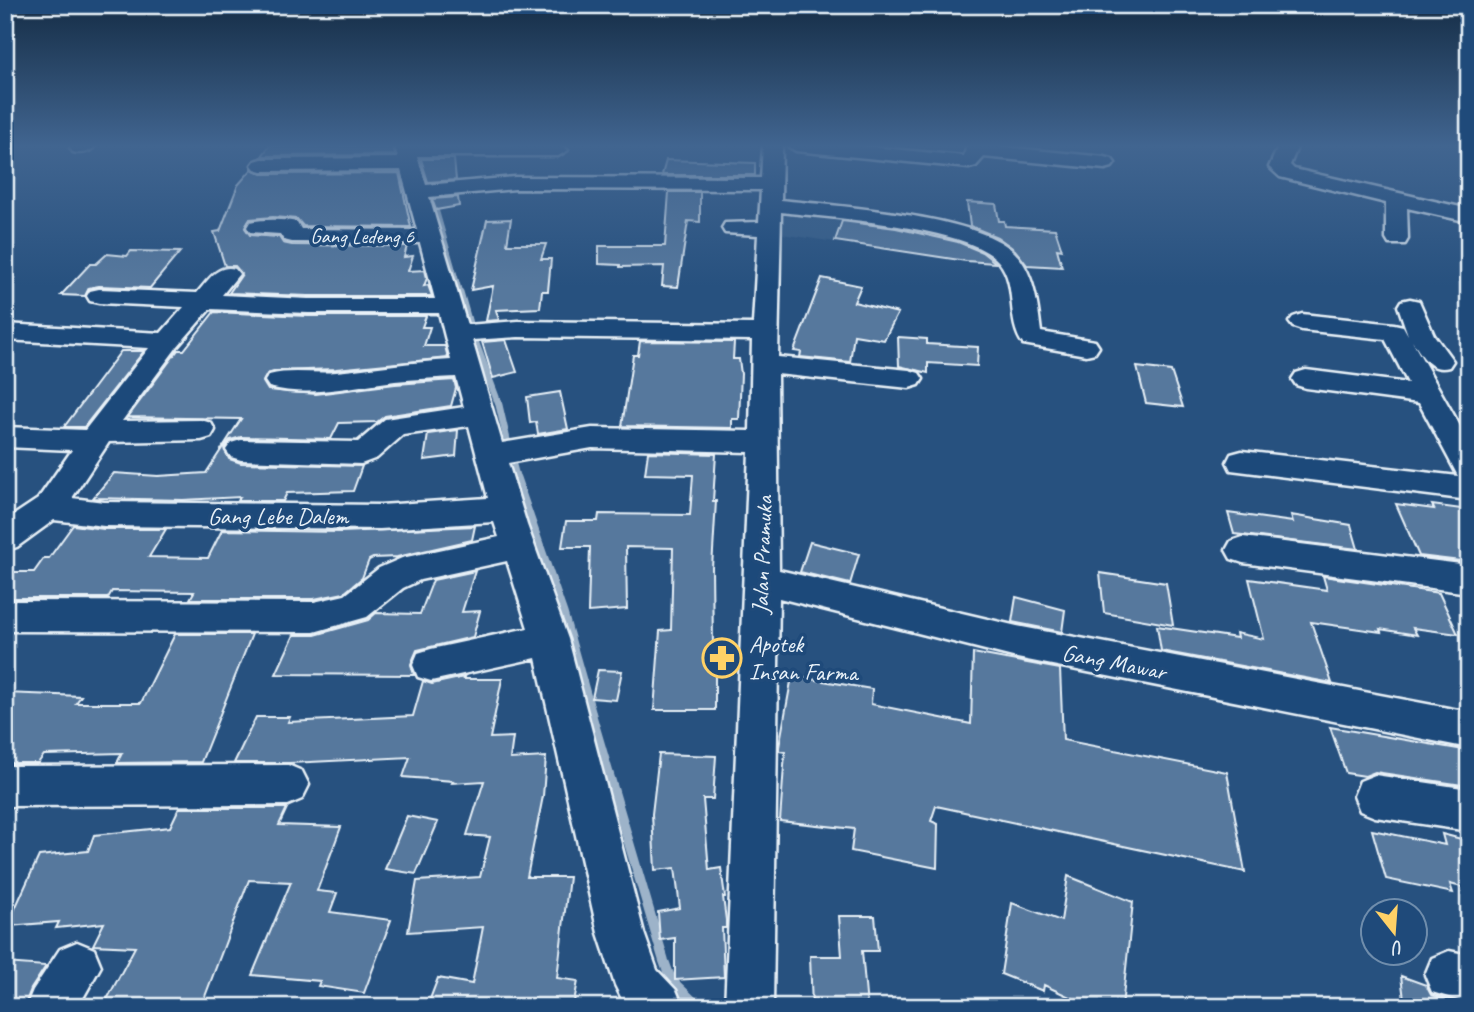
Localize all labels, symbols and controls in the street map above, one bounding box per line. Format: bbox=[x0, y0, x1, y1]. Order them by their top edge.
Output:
street label: Gang Ledeng 6 bbox=[310, 223, 414, 249]
street label: Jalan Pramuka bbox=[745, 494, 779, 616]
street label: Gang Lebe Dalem bbox=[208, 501, 349, 531]
place label: Apotek Insan Farma bbox=[749, 629, 860, 687]
pharmacy icon: Apotek Insan Farma bbox=[701, 637, 743, 679]
street label: Gang Mawar bbox=[1060, 637, 1171, 687]
north arrow bbox=[1358, 897, 1428, 967]
text: U bbox=[1387, 934, 1407, 961]

